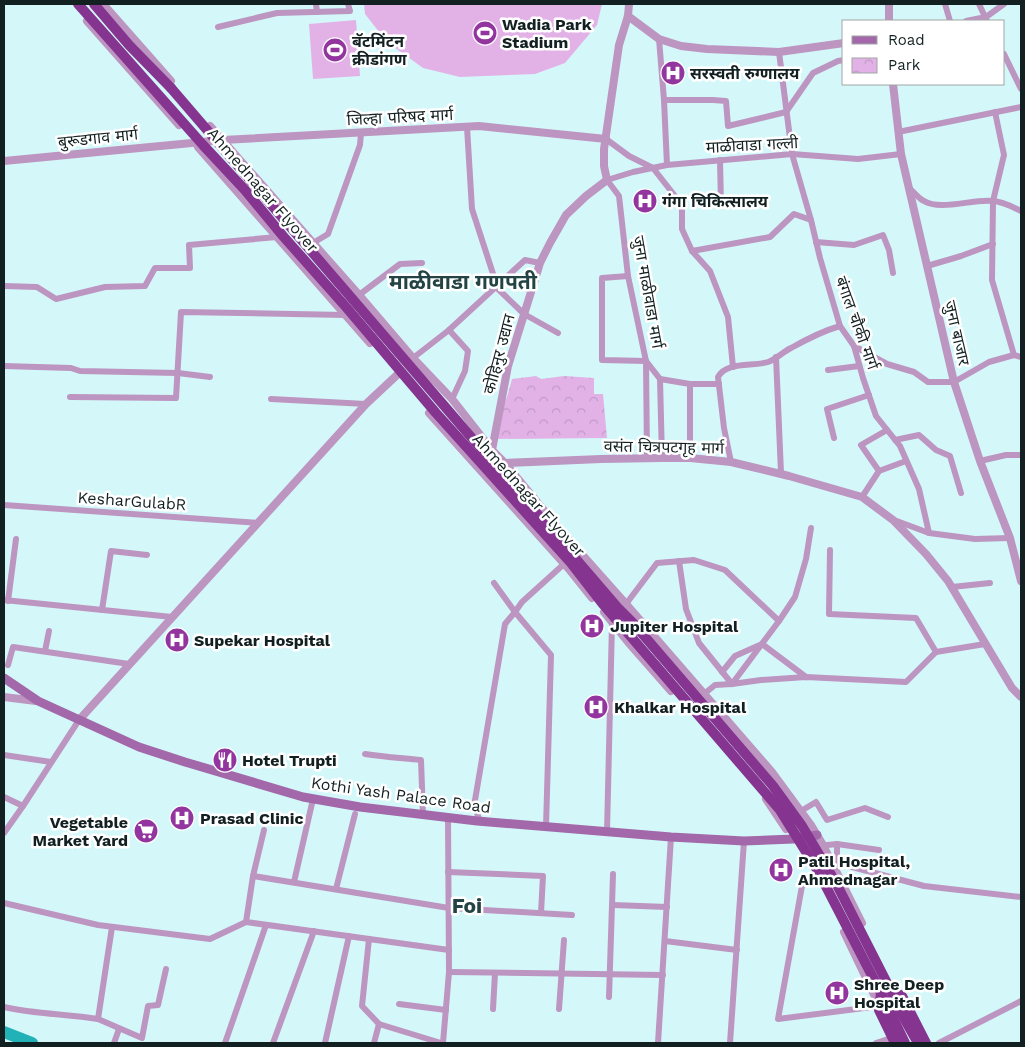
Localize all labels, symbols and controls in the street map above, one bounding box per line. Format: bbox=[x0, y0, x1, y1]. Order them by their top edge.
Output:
place label: Wadia Park Stadium bbox=[502, 15, 592, 52]
sports icon: Wadia Park Stadium bbox=[472, 20, 498, 46]
legend bbox=[842, 20, 1005, 85]
text: Road bbox=[888, 31, 925, 49]
place label: बॅटमिंटन क्रीडांगण bbox=[352, 32, 408, 69]
sports icon: बॅटमिंटन क्रीडांगण bbox=[322, 37, 348, 63]
text: Park bbox=[888, 56, 921, 74]
hospital icon: सरस्वती रुग्णालय bbox=[660, 60, 686, 86]
place label: सरस्वती रुग्णालय bbox=[690, 64, 800, 83]
street label: जिल्हा परिषद मार्ग bbox=[346, 105, 455, 129]
street label: बुरूडगाव मार्ग bbox=[57, 124, 140, 153]
street label: Ahmednagar Flyover bbox=[204, 124, 323, 257]
street label: माळीवाडा गल्ली bbox=[705, 133, 800, 157]
hospital icon: गंगा चिकित्सालय bbox=[632, 188, 658, 214]
place label: गंगा चिकित्सालय bbox=[662, 192, 769, 211]
street label: जुना माळीवाडा मार्ग bbox=[628, 234, 667, 351]
district label: माळीवाडा गणपती bbox=[389, 269, 538, 294]
street label: बंगाल चौकी मार्ग bbox=[831, 274, 883, 373]
street label: जुना बाजार bbox=[939, 299, 974, 368]
street label: कोहिनुर उद्यान bbox=[479, 311, 520, 396]
street label: Ahmednagar Flyover bbox=[469, 429, 590, 561]
street label: वसंत चित्रपटगृह मार्ग bbox=[604, 436, 725, 459]
street label: KesharGulabR bbox=[77, 488, 187, 514]
hospital icon: Jupiter Hospital bbox=[579, 613, 605, 639]
place label: Jupiter Hospital bbox=[610, 617, 739, 636]
hospital icon: Supekar Hospital bbox=[164, 627, 190, 653]
place label: Supekar Hospital bbox=[194, 631, 331, 650]
hospital icon: Khalkar Hospital bbox=[583, 694, 609, 720]
place label: Khalkar Hospital bbox=[614, 698, 747, 717]
restaurant icon: Hotel Trupti bbox=[212, 747, 238, 773]
place label: Hotel Trupti bbox=[242, 751, 337, 770]
street label: Kothi Yash Palace Road bbox=[310, 773, 492, 817]
hospital icon: Prasad Clinic bbox=[169, 805, 195, 831]
place label: Prasad Clinic bbox=[200, 809, 304, 828]
place label: Vegetable Market Yard bbox=[33, 813, 128, 850]
supermarket icon: Vegetable Market Yard bbox=[133, 818, 159, 844]
place label: Patil Hospital, Ahmednagar bbox=[798, 852, 910, 889]
hospital icon: Patil Hospital, Ahmednagar bbox=[768, 857, 794, 883]
district label: Foi bbox=[452, 893, 482, 918]
place label: Shree Deep Hospital bbox=[854, 975, 944, 1012]
hospital icon: Shree Deep Hospital bbox=[824, 980, 850, 1006]

